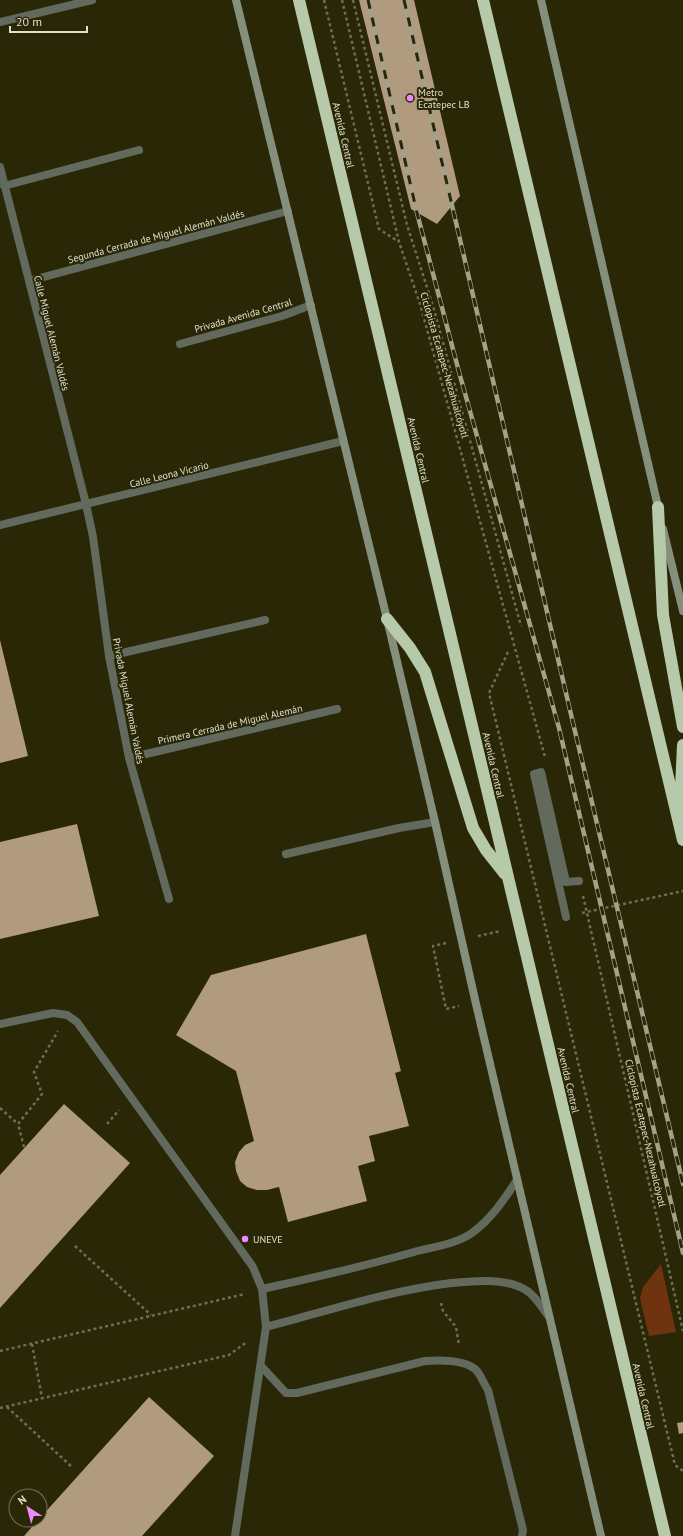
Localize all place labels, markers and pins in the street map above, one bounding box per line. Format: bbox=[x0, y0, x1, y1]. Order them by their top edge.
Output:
place label: Metro Ecatepec LB bbox=[418, 86, 470, 111]
marker: Metro Ecatepec LB bbox=[405, 93, 415, 103]
place label: UNEVE bbox=[253, 1233, 283, 1246]
marker: UNEVE bbox=[240, 1234, 250, 1244]

